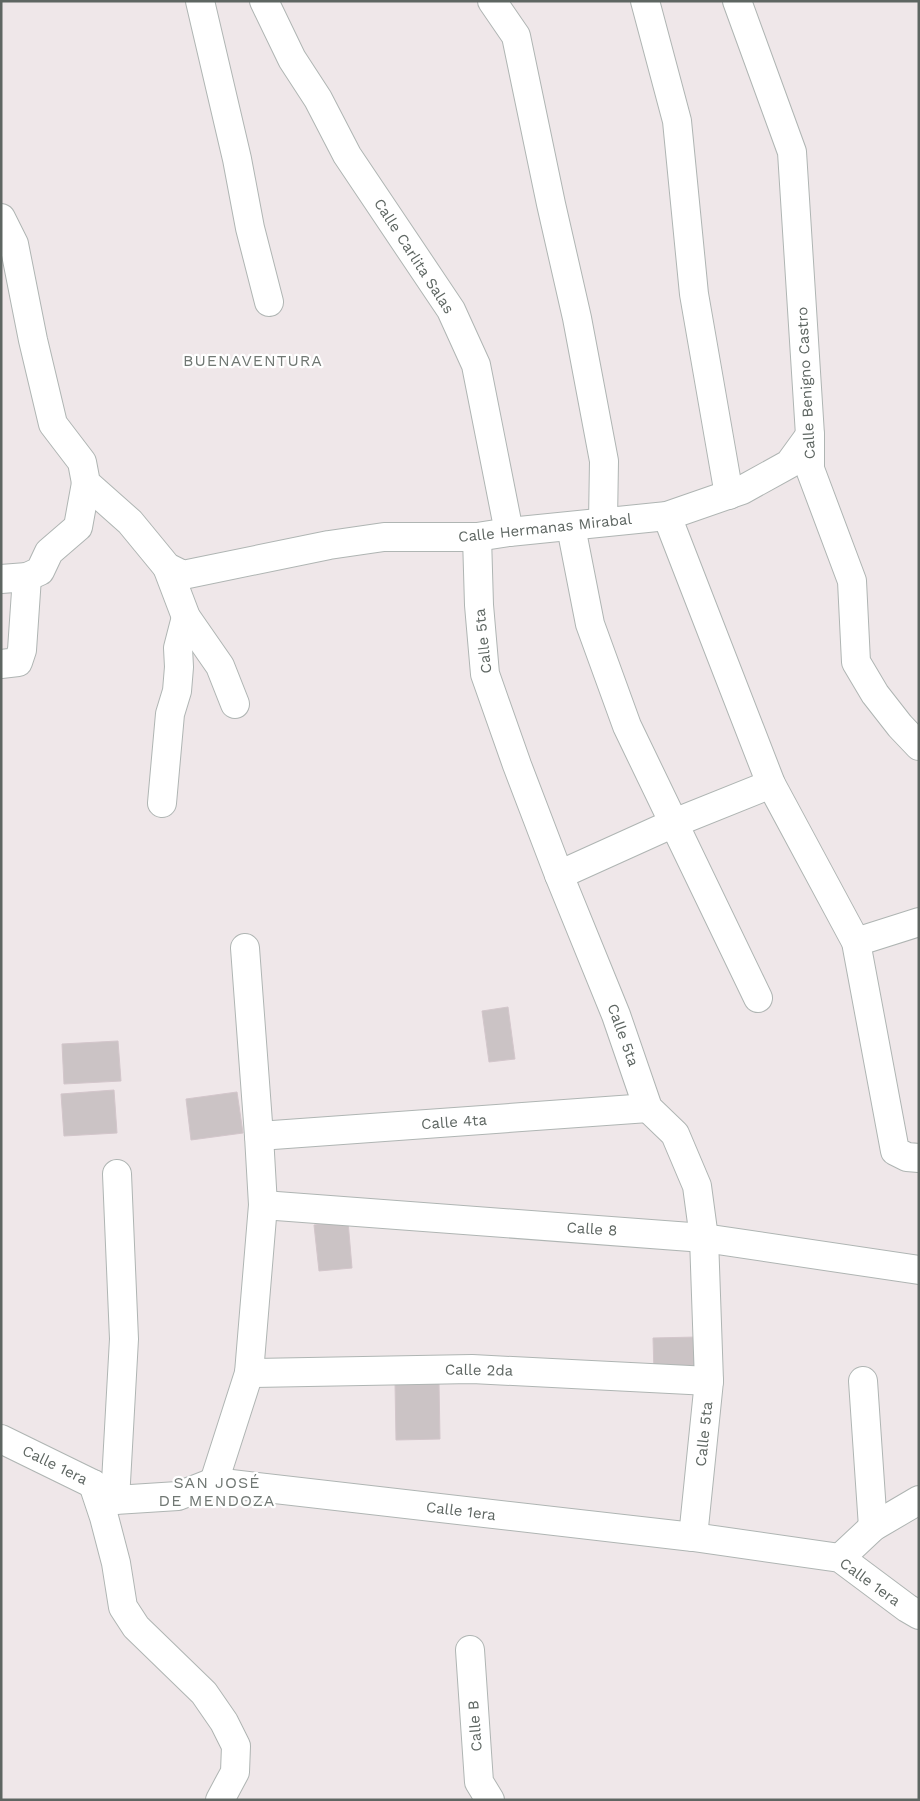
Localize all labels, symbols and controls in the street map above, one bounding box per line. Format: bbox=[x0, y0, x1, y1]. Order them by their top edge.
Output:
street label: Calle Carlita Salas bbox=[370, 195, 458, 317]
street label: Calle Benigno Castro bbox=[793, 306, 819, 460]
district label: BUENAVENTURA bbox=[183, 351, 323, 370]
street label: Calle Hermanas Mirabal bbox=[457, 510, 633, 546]
street label: Calle 5ta bbox=[471, 607, 495, 674]
street label: Calle 5ta bbox=[603, 1001, 643, 1069]
street label: Calle 4ta bbox=[421, 1111, 488, 1133]
street label: Calle 8 bbox=[566, 1218, 618, 1240]
street label: Calle 2da bbox=[445, 1360, 514, 1380]
street label: Calle 5ta bbox=[692, 1400, 716, 1467]
street label: Calle 1era bbox=[19, 1441, 91, 1489]
district label: SAN JOSÉ DE MENDOZA bbox=[159, 1473, 275, 1510]
street label: Calle 1era bbox=[425, 1498, 498, 1524]
street label: Calle 1era bbox=[836, 1554, 904, 1610]
street label: Calle B bbox=[464, 1700, 486, 1752]

